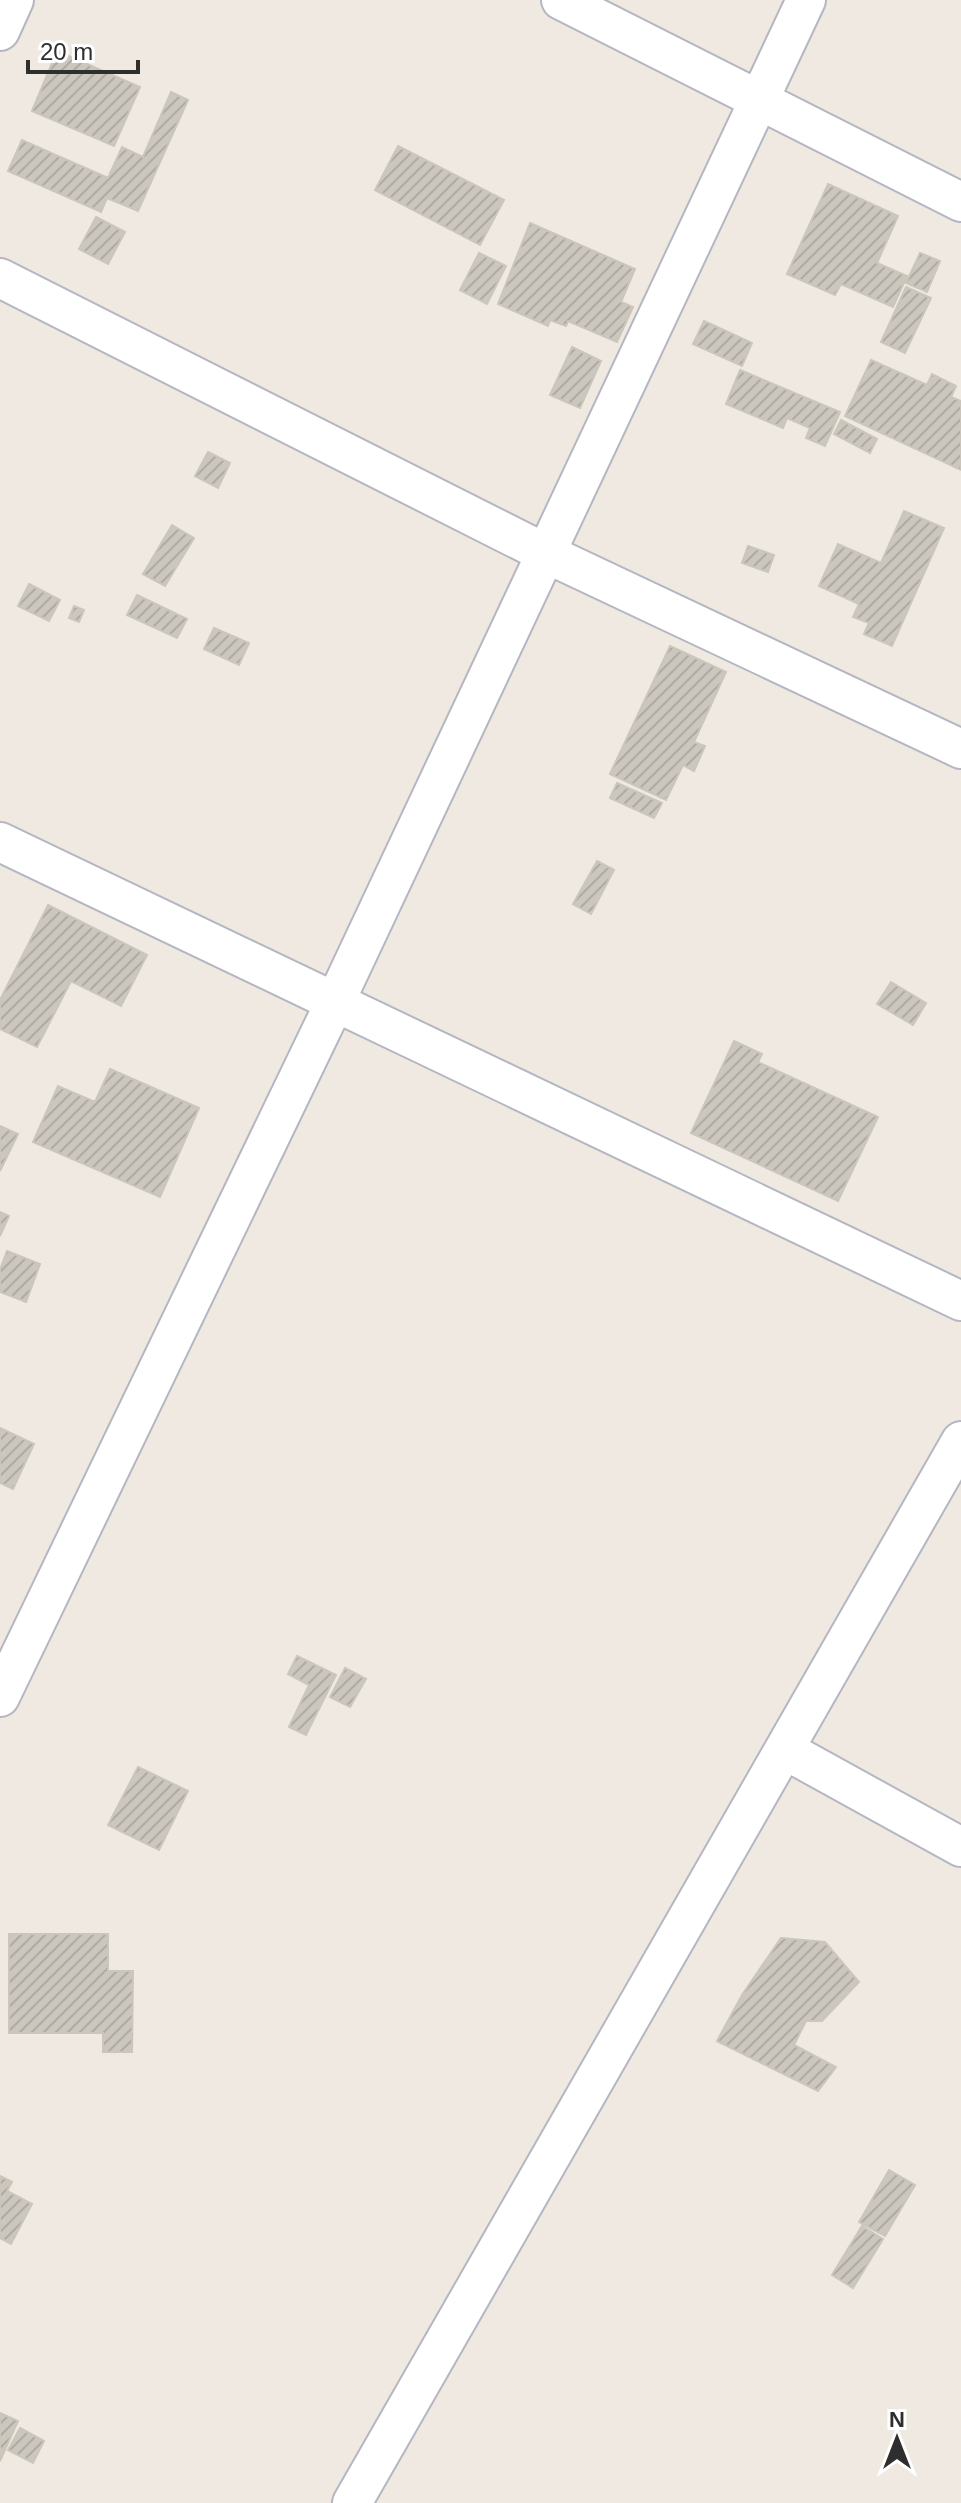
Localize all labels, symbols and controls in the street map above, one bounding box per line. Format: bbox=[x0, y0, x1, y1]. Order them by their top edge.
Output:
scale bar bbox=[28, 24, 138, 74]
text: 20 m bbox=[40, 38, 93, 65]
north arrow bbox=[857, 2399, 937, 2479]
text: N bbox=[889, 2407, 905, 2432]

